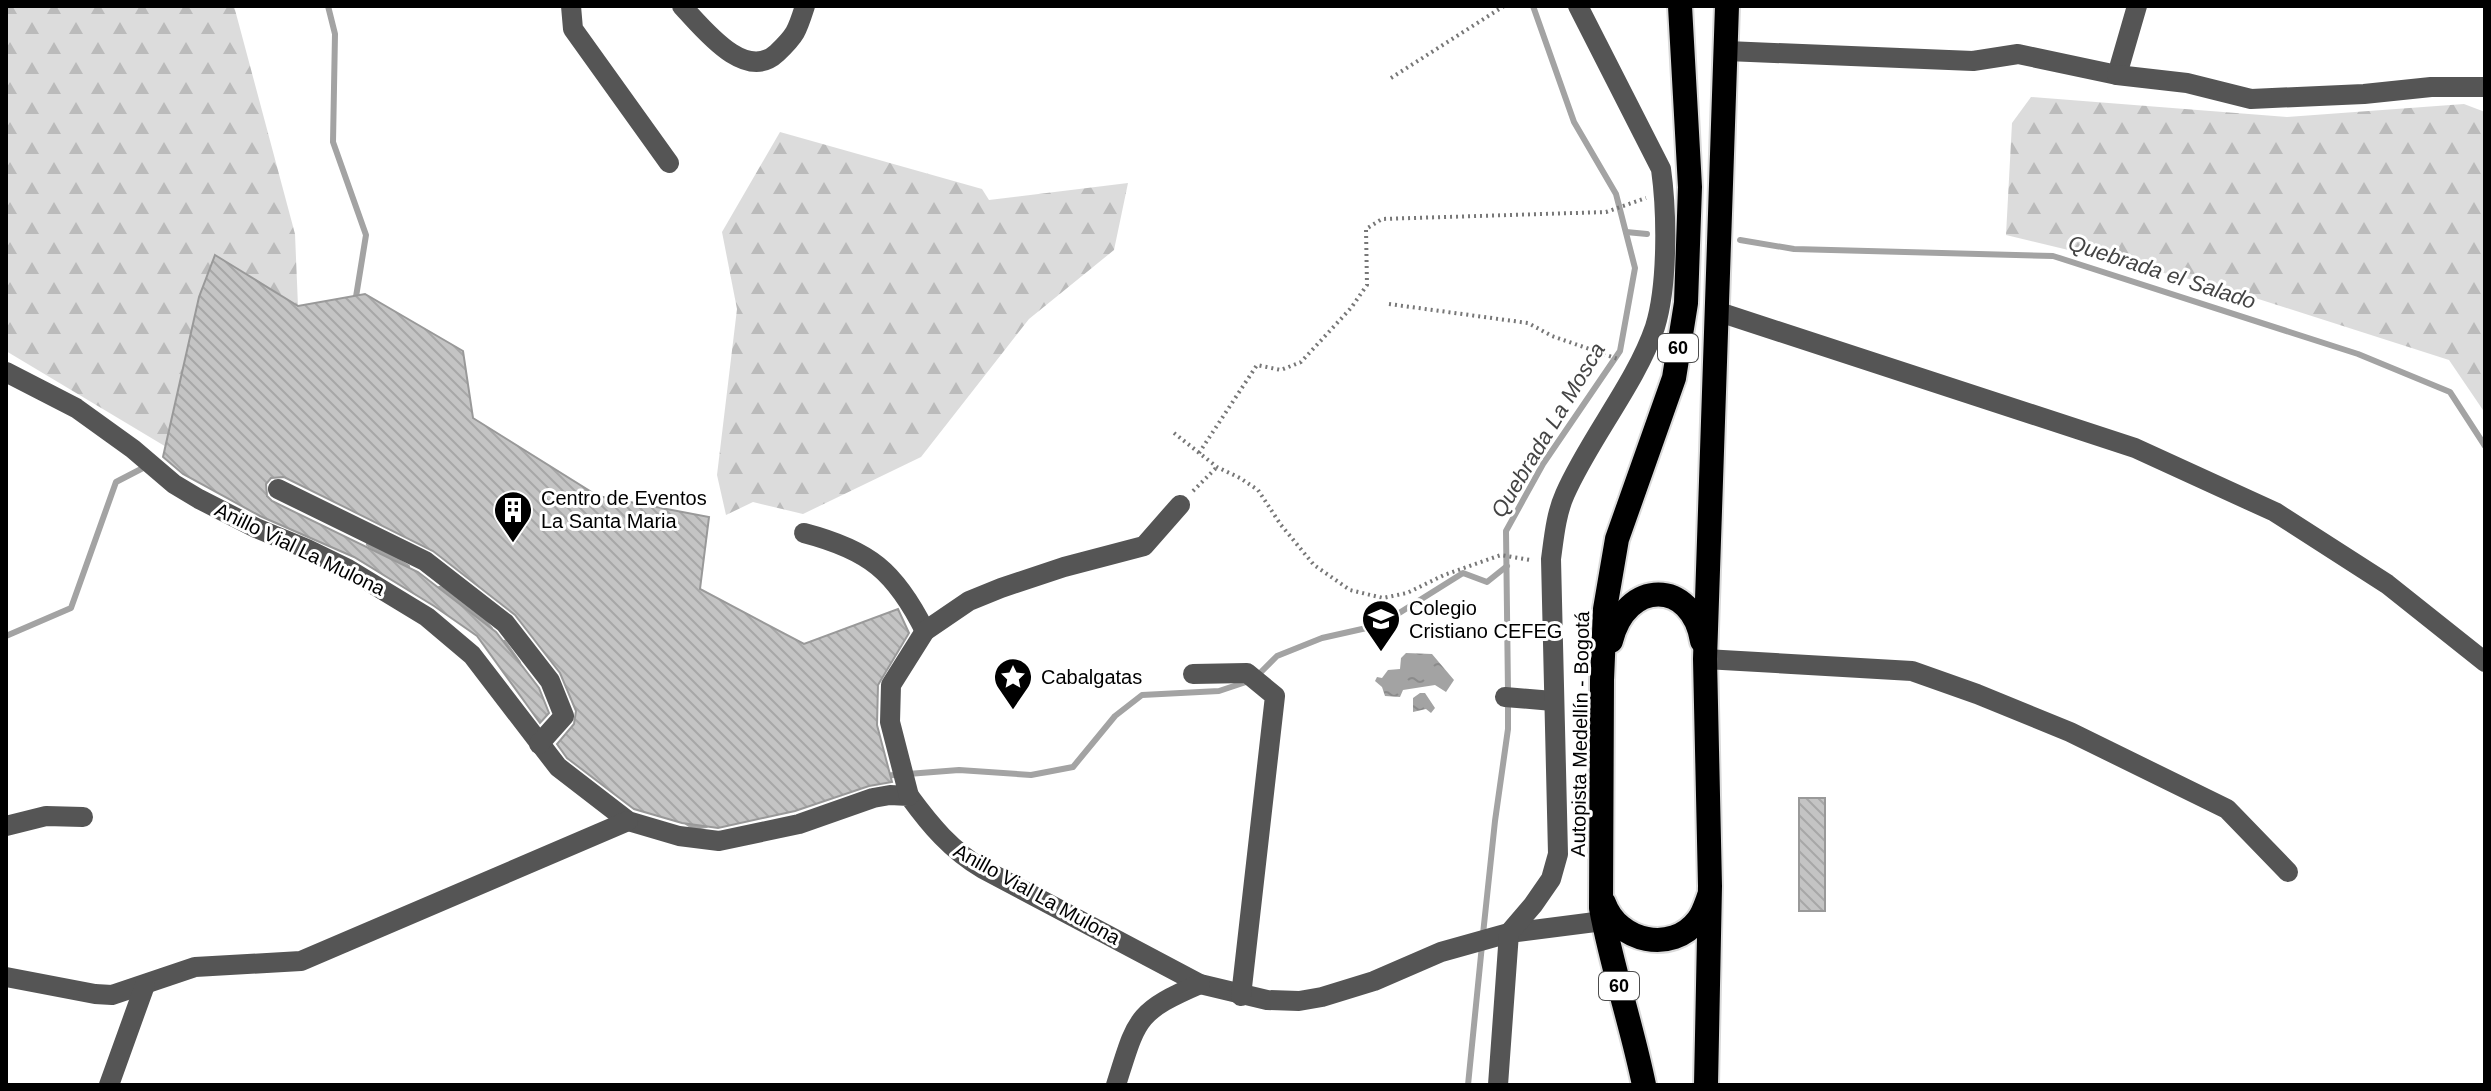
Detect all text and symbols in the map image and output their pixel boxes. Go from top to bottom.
water label: Quebrada el Salado [2065,230,2259,314]
road number: 60 [1658,334,1698,362]
water label: Quebrada La Mosca [1486,338,1610,522]
place label: Centro de Eventos La Santa Maria [541,487,707,532]
building icon: Centro de Eventos La Santa Maria [492,489,534,544]
street label: Anillo Vial La Mulona [211,498,389,600]
place label: Colegio Cristiano CEFEG [1409,597,1562,642]
school or university icon: Colegio Cristiano CEFEG [1360,598,1402,653]
street label: Autopista Medellín - Bogotá [1567,610,1593,857]
place icon: Cabalgatas [992,656,1034,711]
place label: Cabalgatas [1041,666,1142,688]
street label: Anillo Vial La Mulona [950,839,1125,949]
road number: 60 [1599,972,1639,1000]

